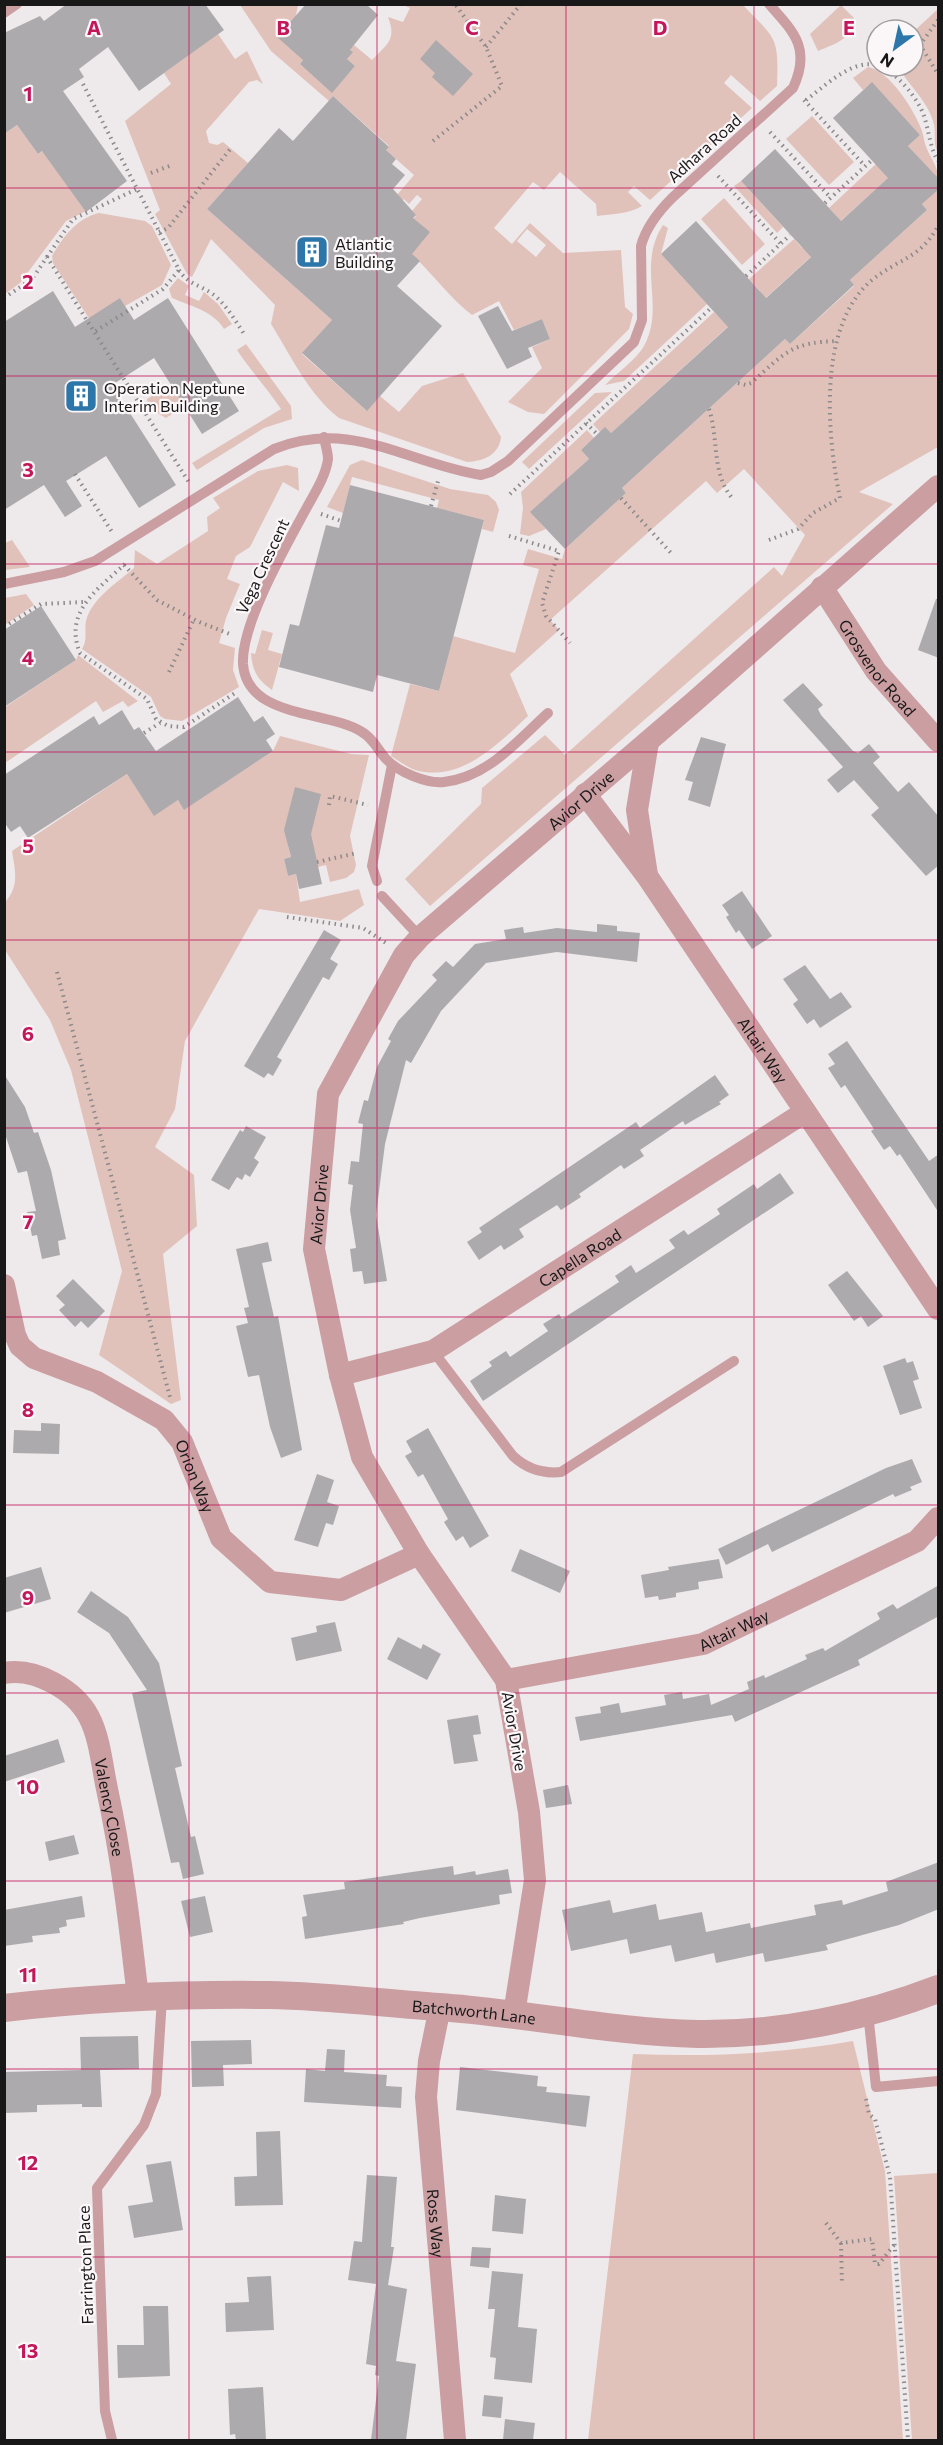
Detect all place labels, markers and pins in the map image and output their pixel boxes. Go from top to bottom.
building icon: Atlantic Building [294,234,330,270]
place label: Atlantic Building [335,234,394,271]
building icon: Operation Neptune Interim Building [63,378,99,414]
place label: Operation Neptune Interim Building [104,378,245,415]

